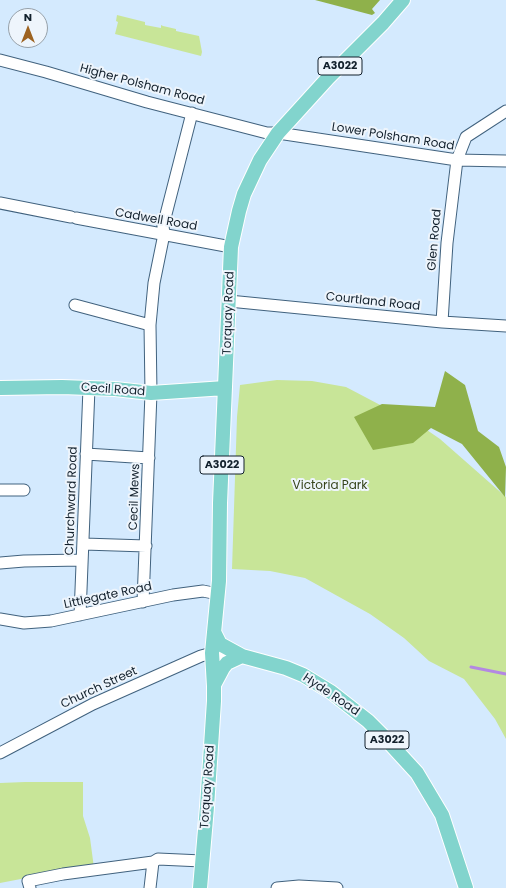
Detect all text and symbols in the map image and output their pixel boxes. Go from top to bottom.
north arrow [8,8,48,48]
text: N [24,9,32,25]
road number: A3022 [318,57,362,75]
street label: Higher Polsham Road [78,61,206,109]
street label: Lower Polsham Road [331,120,455,154]
street label: Cadwell Road [114,206,198,234]
street label: Glen Road [425,209,445,271]
street label: Torquay Road [220,271,238,355]
street label: Courtland Road [325,290,421,314]
street label: Cecil Road [80,381,146,399]
street label: Churchward Road [63,446,81,556]
road number: A3022 [200,456,244,474]
street label: Cecil Mews [127,463,143,531]
park label: Victoria Park [293,479,367,493]
street label: Littlegate Road [63,580,153,612]
street label: Church Street [59,664,139,712]
street label: Hyde Road [300,671,362,719]
road number: A3022 [365,731,409,749]
street label: Torquay Road [198,745,218,829]

